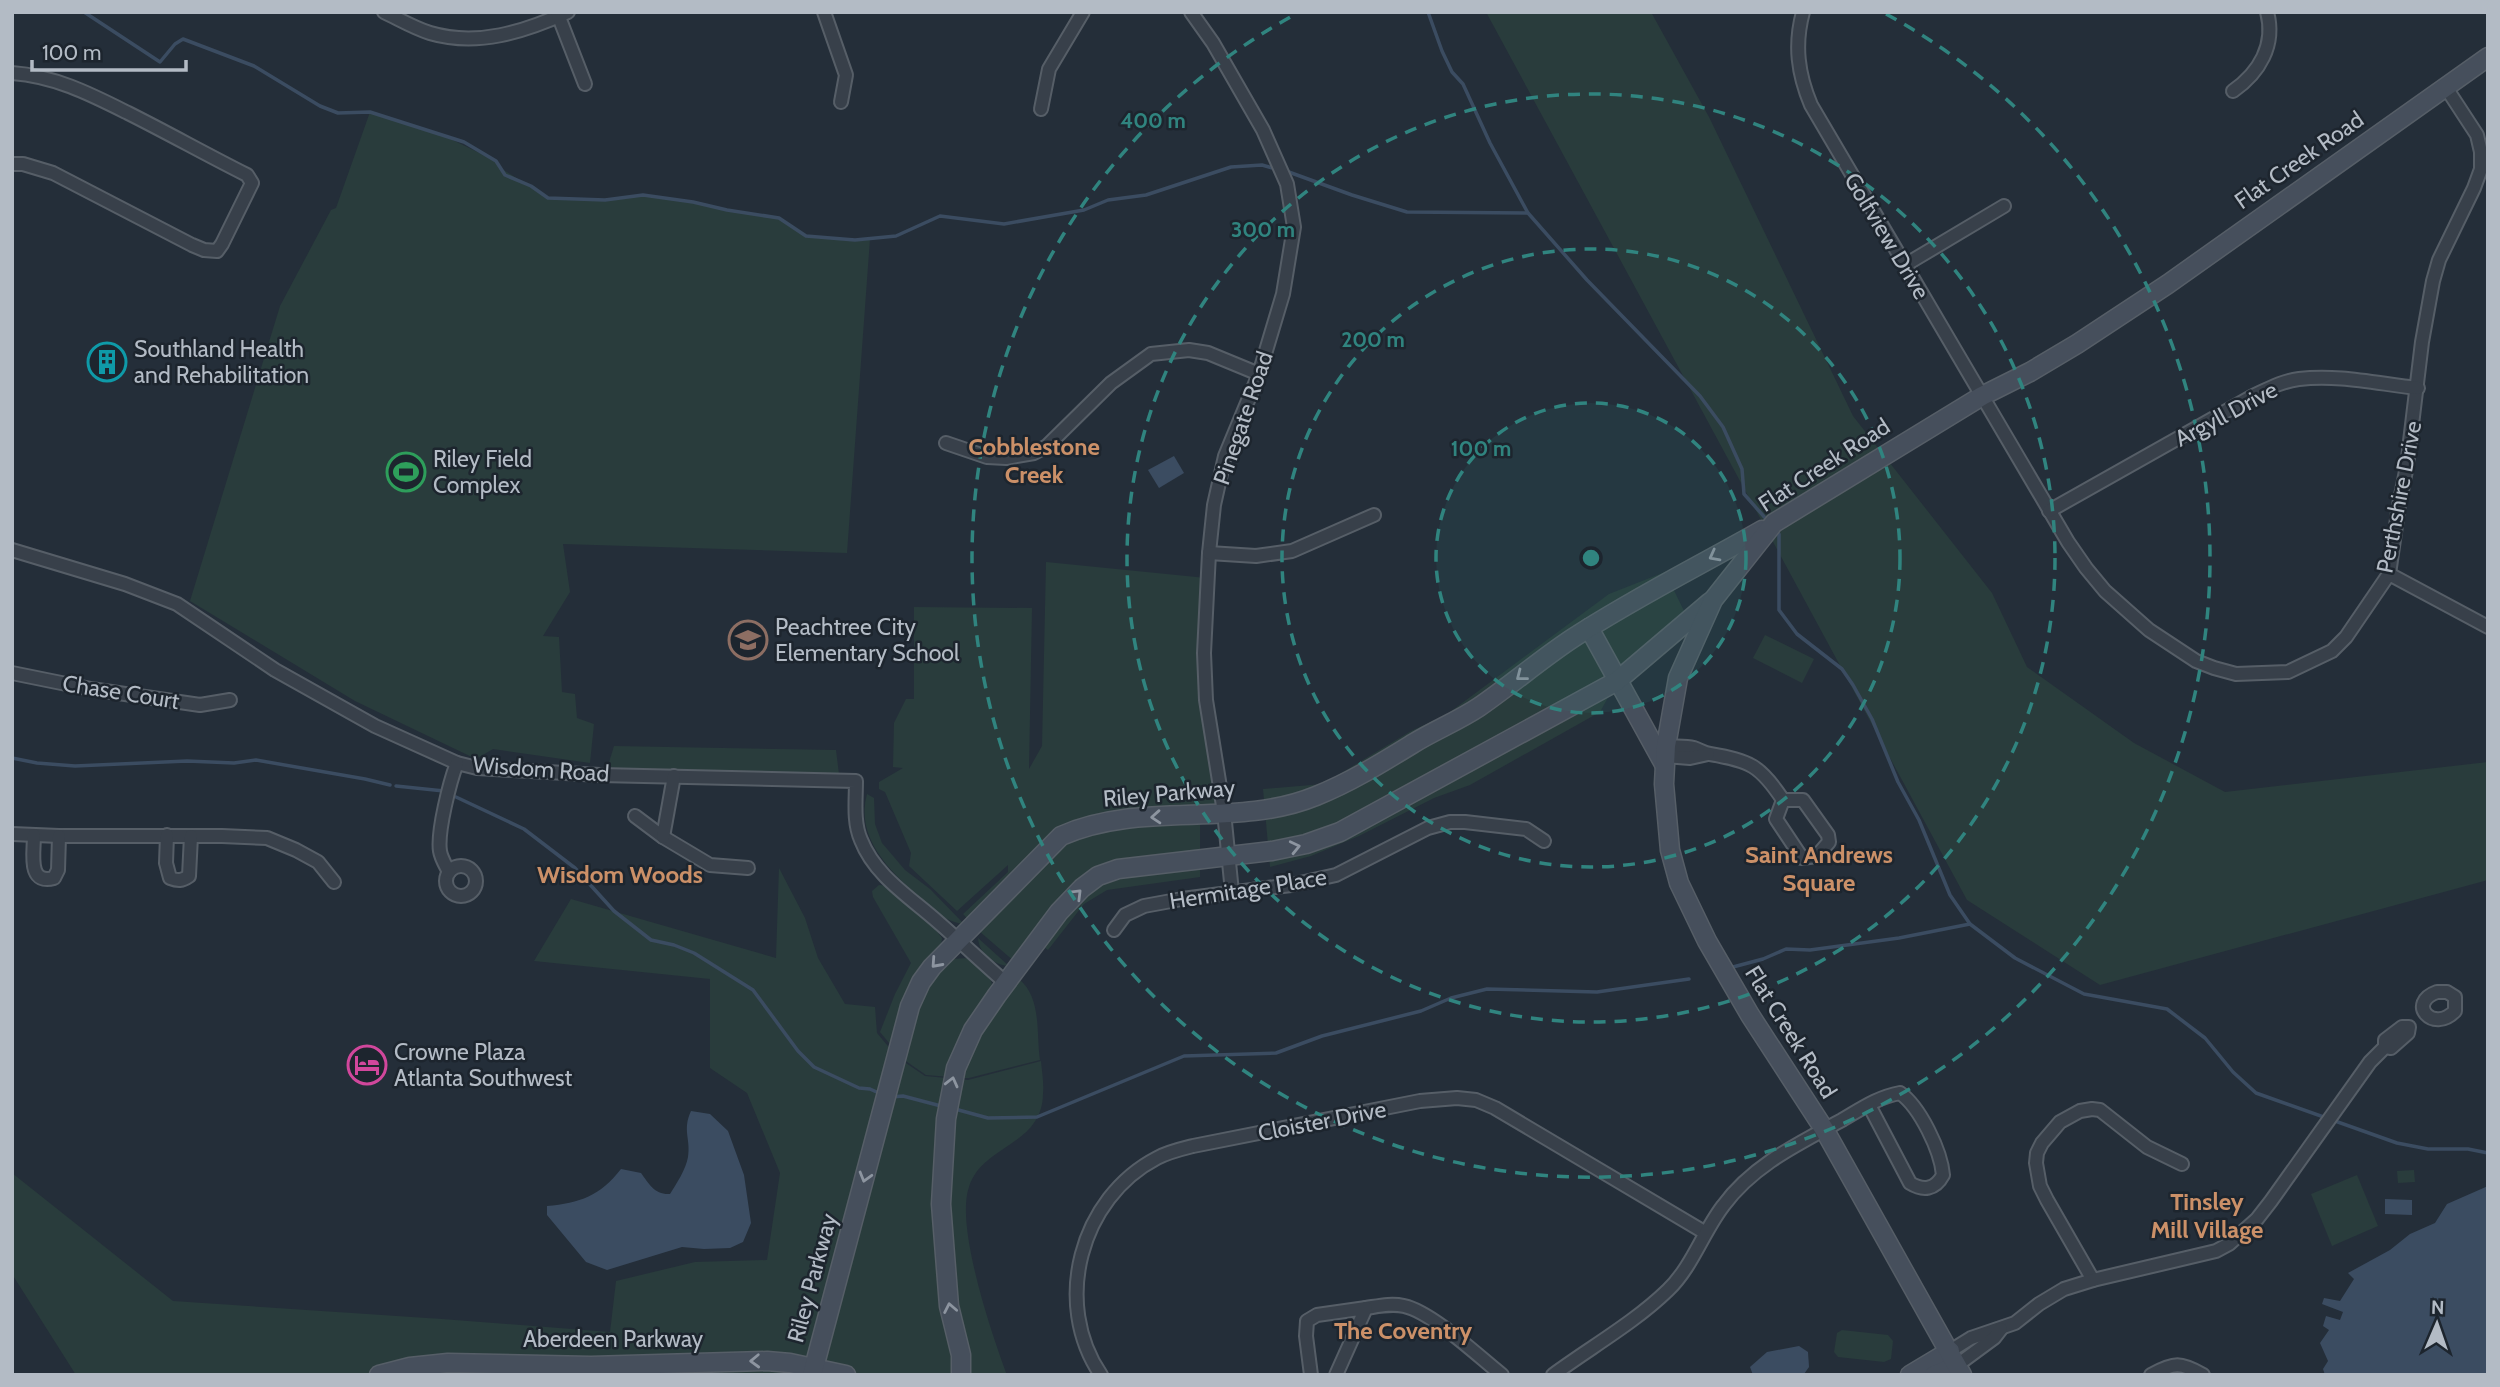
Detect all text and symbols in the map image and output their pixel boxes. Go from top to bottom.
scale bar [32,28,186,72]
text: 100 m [42,40,101,65]
street label: Flat Creek Road [2229,105,2369,215]
text: 400 m [1120,108,1186,133]
street label: Golfview Drive [1838,168,1936,304]
text: 300 m [1231,217,1295,242]
text: 200 m [1341,327,1405,352]
place label: Southland Health and Rehabilitation [134,335,309,389]
building icon: Southland Health and Rehabilitation [86,341,128,383]
street label: Pinegate Road [1207,348,1279,488]
street label: Argyll Drive [2170,375,2282,453]
street label: Flat Creek Road [1753,412,1895,518]
street label: Perthshire Drive [2371,418,2428,576]
district label: Cobblestone Creek [968,432,1100,489]
text: 100 m [1451,436,1511,461]
place label: Riley Field Complex [433,445,532,499]
sports icon: Riley Field Complex [385,451,427,493]
centre of rings [1579,546,1603,570]
one-way arrow [1709,548,1721,561]
place label: Peachtree City Elementary School [775,613,960,667]
school or university icon: Peachtree City Elementary School [727,619,769,661]
one-way arrow [1516,667,1529,680]
street label: Chase Court [61,669,182,715]
street label: Wisdom Road [472,750,610,788]
street label: Riley Parkway [1102,773,1237,813]
one-way arrow [1151,809,1162,824]
one-way arrow [1289,840,1301,855]
district label: Saint Andrews Square [1745,840,1893,897]
district label: Wisdom Woods [537,860,703,889]
street label: Hermitage Place [1167,863,1329,915]
one-way arrow [1069,890,1081,902]
one-way arrow [932,955,944,968]
street label: Flat Creek Road [1739,961,1843,1103]
place label: Crowne Plaza Atlanta Southwest [394,1038,572,1092]
hotel icon: Crowne Plaza Atlanta Southwest [346,1044,388,1086]
one-way arrow [944,1076,958,1088]
street label: Cloister Drive [1256,1095,1389,1147]
one-way arrow [859,1171,873,1183]
district label: Tinsley Mill Village [2151,1187,2263,1244]
street label: Riley Parkway [781,1210,843,1346]
north arrow [2402,1289,2472,1359]
text: N [2430,1296,2445,1319]
one-way arrow [944,1302,959,1314]
district label: The Coventry [1334,1316,1472,1345]
street label: Aberdeen Parkway [523,1325,704,1353]
one-way arrow [749,1354,760,1369]

